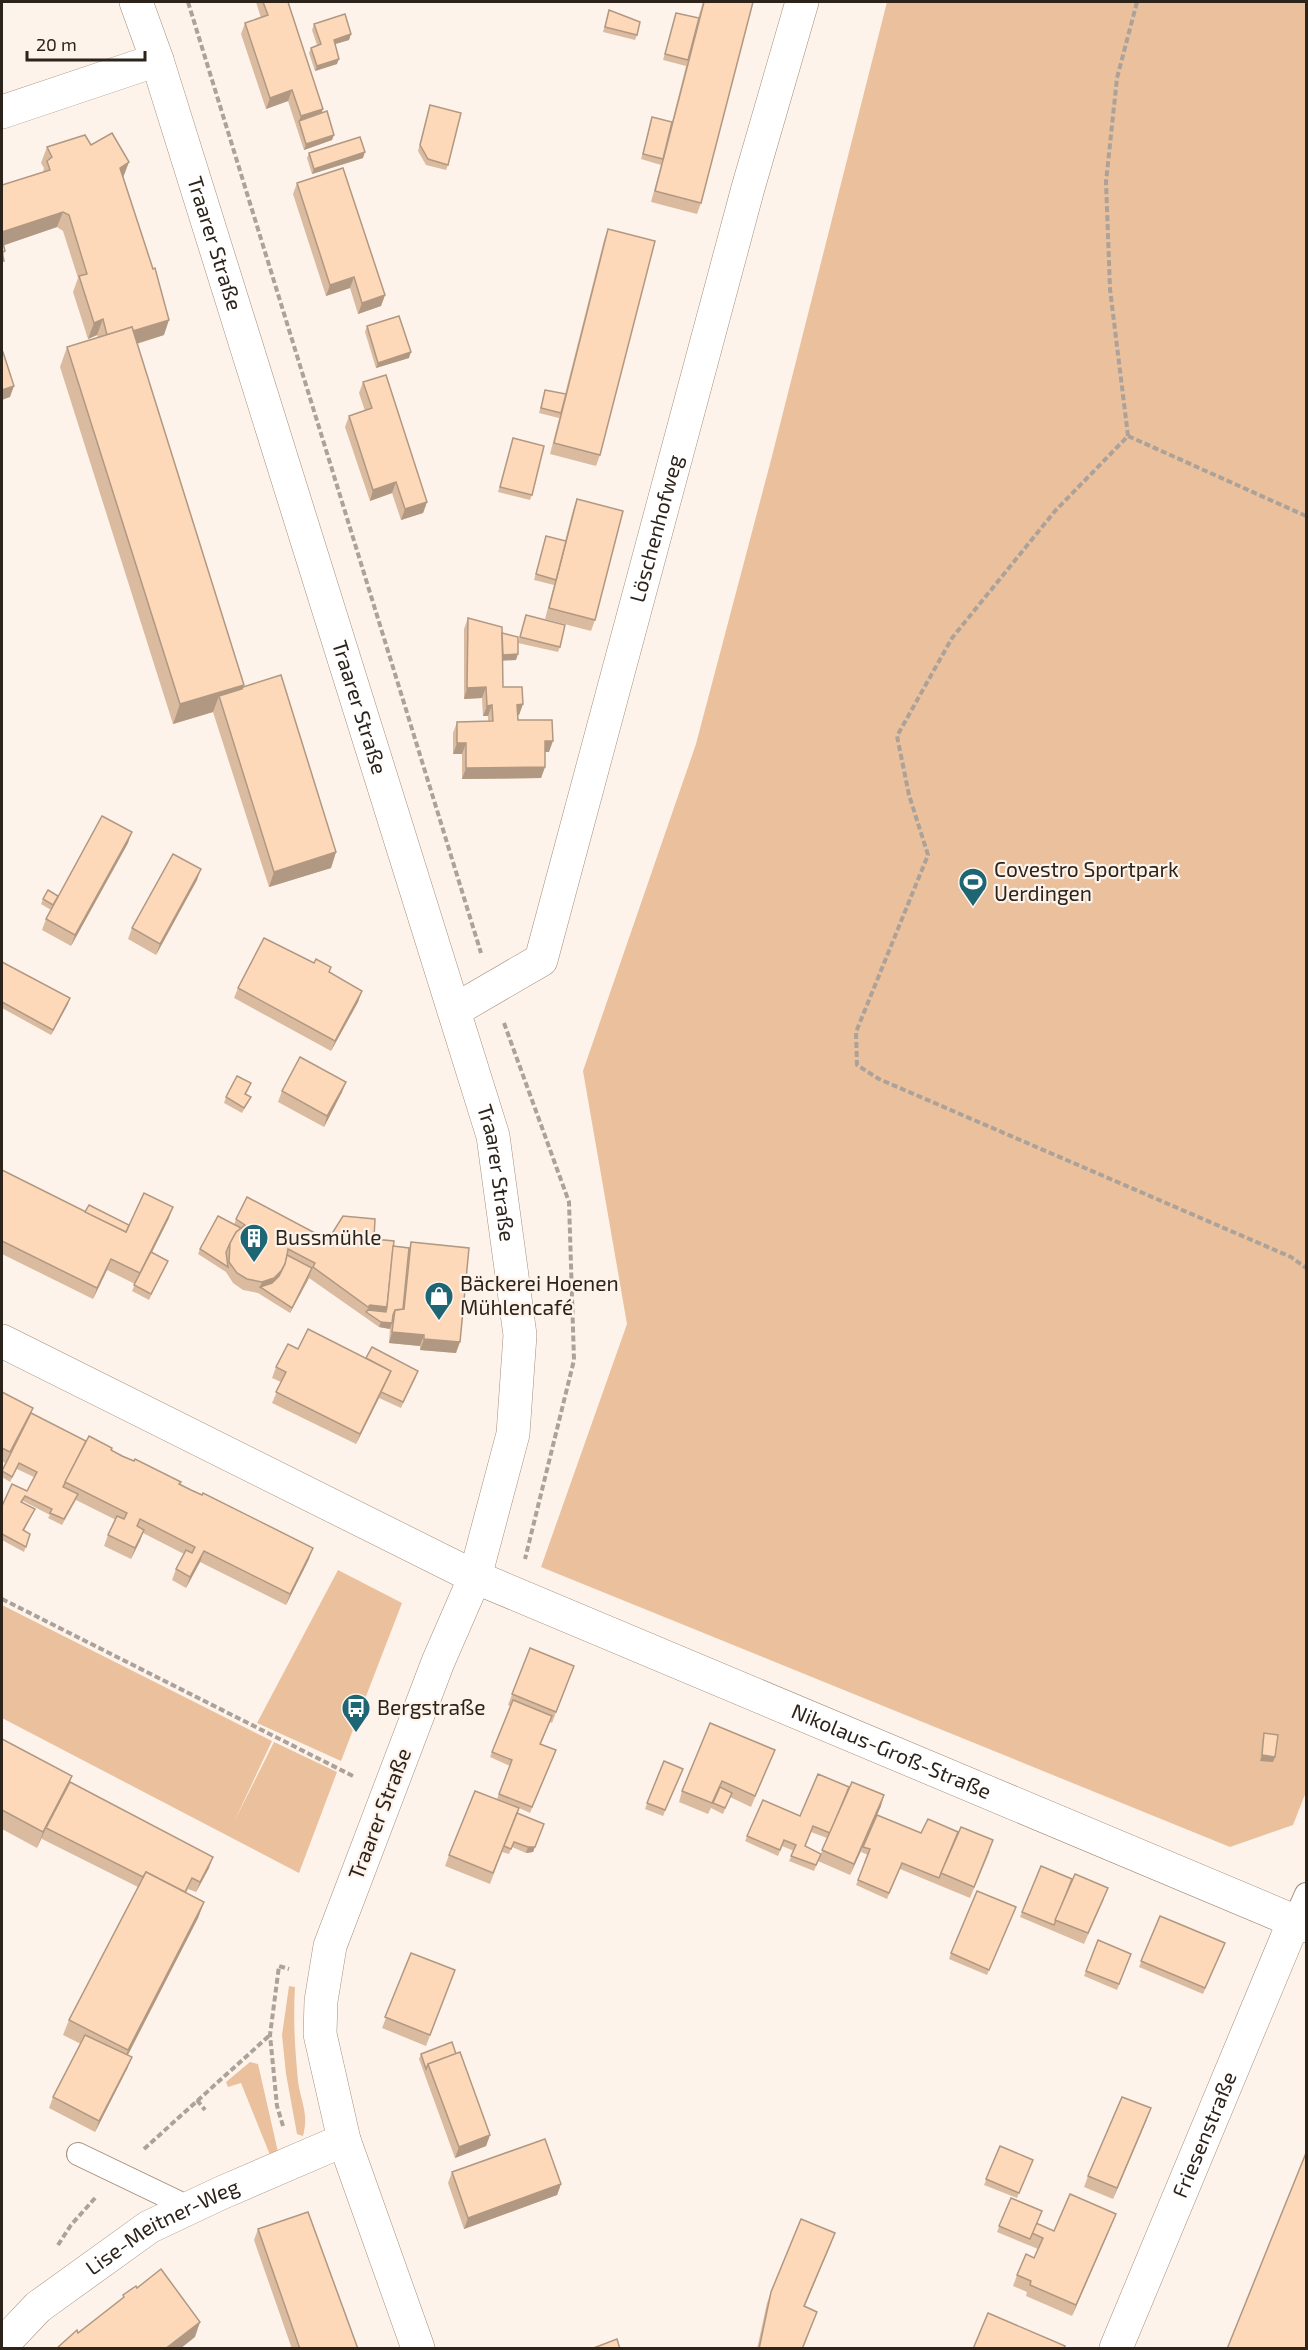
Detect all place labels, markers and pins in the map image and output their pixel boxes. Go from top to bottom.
place label: Covestro Sportpark Uerdingen [994,856,1179,905]
sports icon: Covestro Sportpark Uerdingen [957,866,989,908]
building icon: Bussmühle [238,1222,270,1264]
place label: Bussmühle [275,1224,381,1249]
place label: Bäckerei Hoenen Mühlencafé [460,1270,619,1319]
shop icon: Bäckerei Hoenen Mühlencafé [423,1280,455,1322]
bus stop icon: Bergstraße [340,1692,372,1734]
place label: Bergstraße [377,1694,485,1719]

